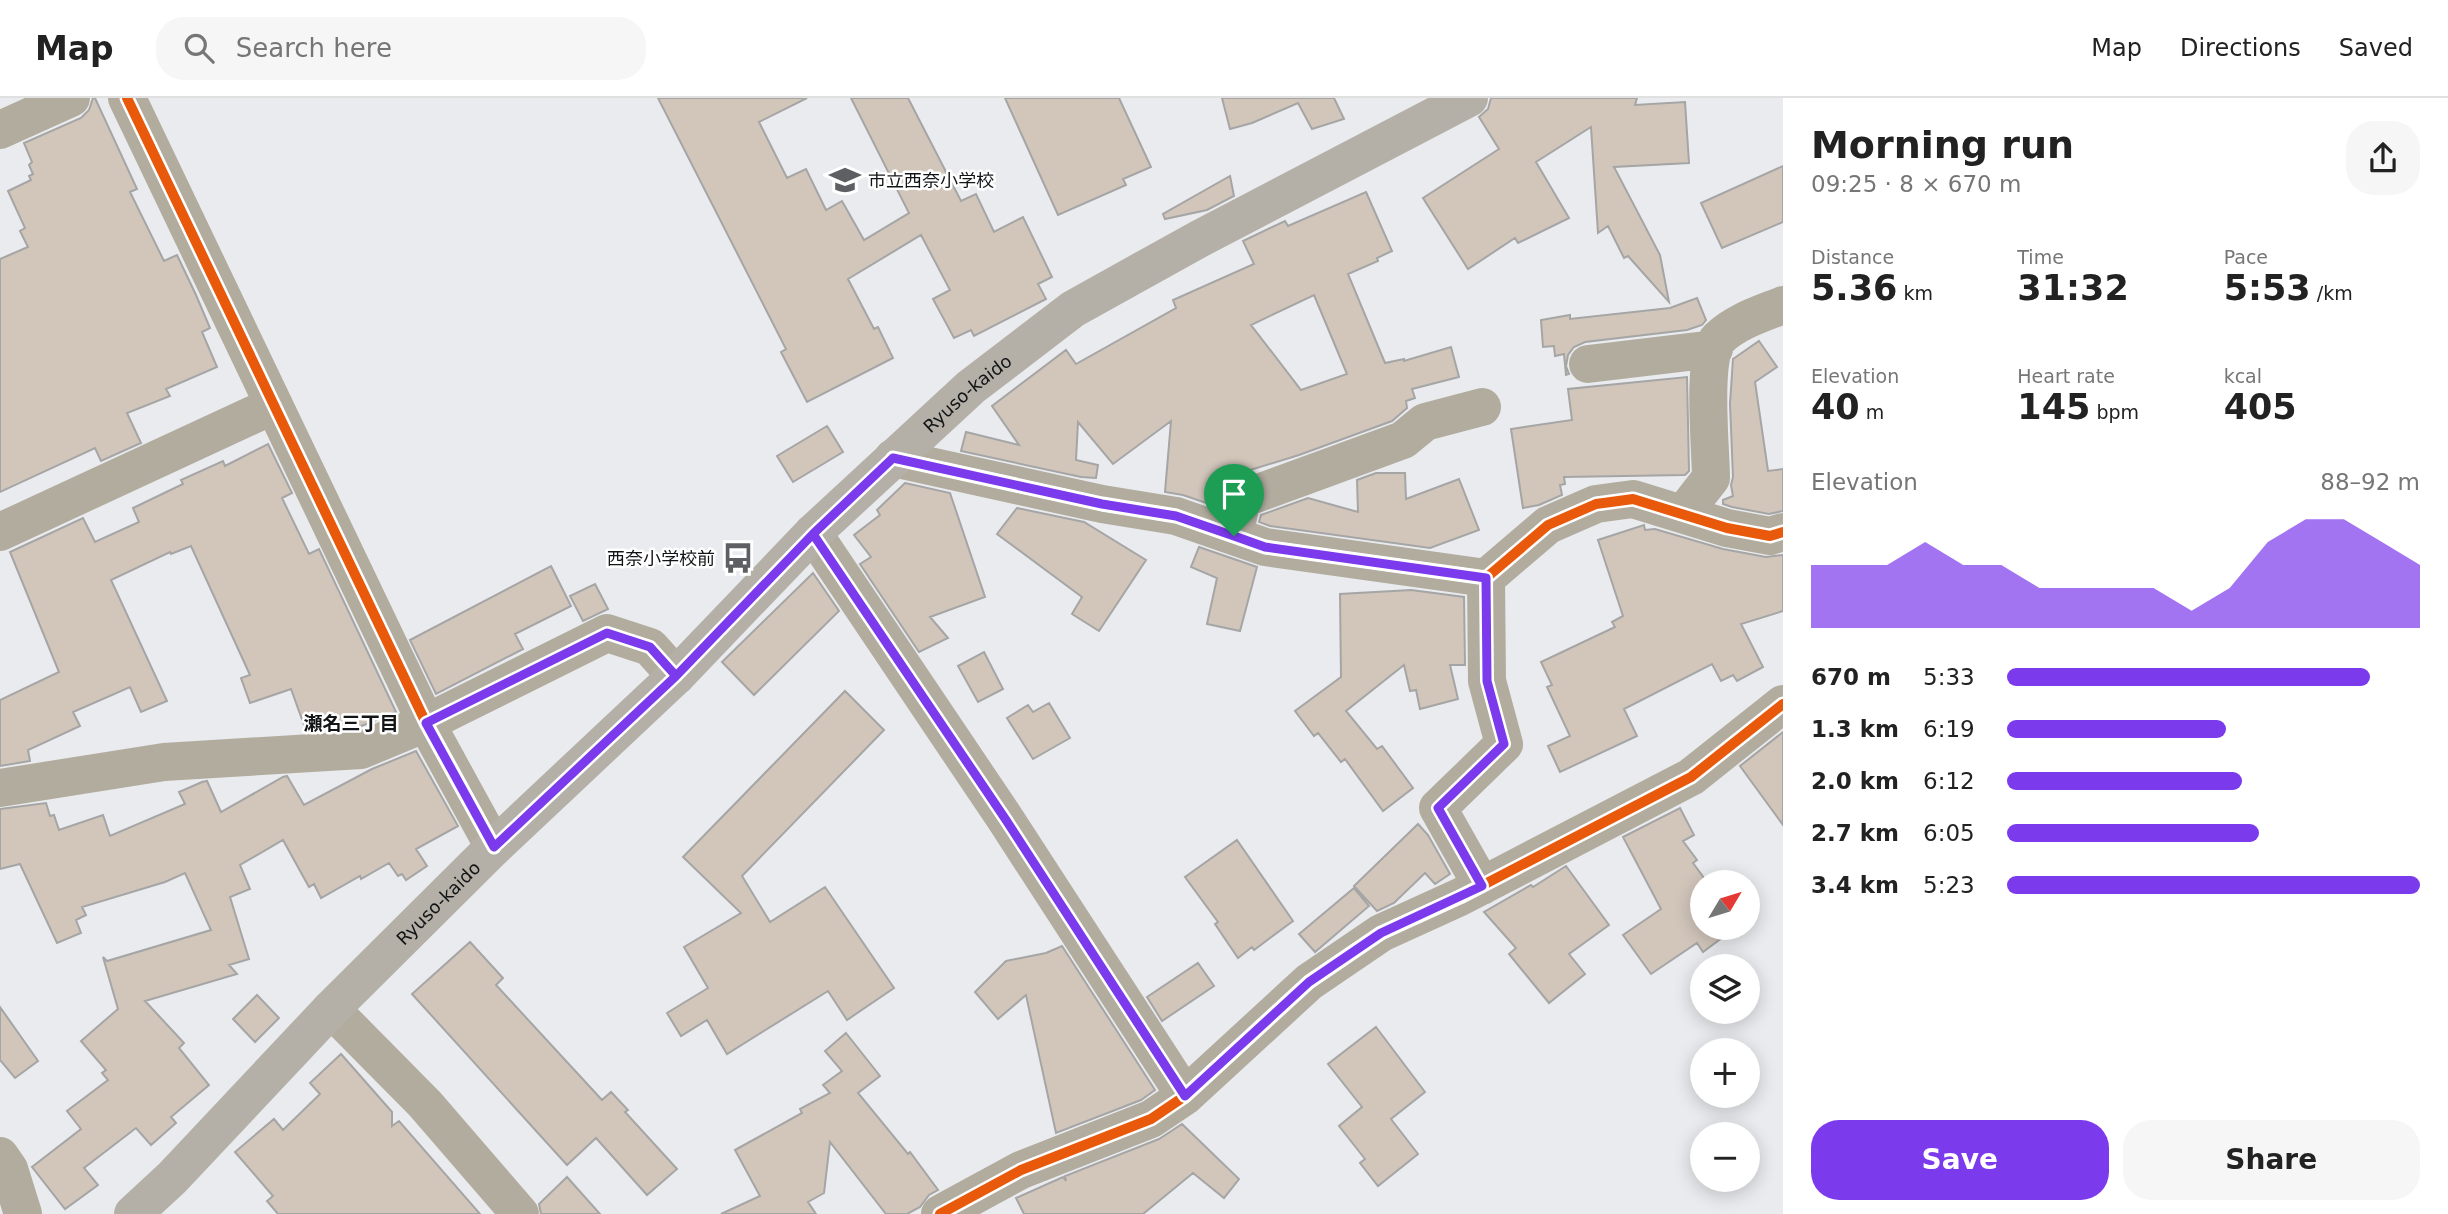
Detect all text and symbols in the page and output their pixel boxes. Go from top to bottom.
search box [156,17,646,80]
text: Map [35,29,114,68]
icon: search [180,29,218,67]
text: Search here [236,33,392,63]
text: Map [2091,34,2142,62]
text: Directions [2180,34,2301,62]
text: Saved [2339,34,2413,62]
button: share [2346,121,2420,195]
text: Morning run [1811,123,2074,167]
school or university icon: 市立西奈小学校 [828,163,862,197]
place label: 市立西奈小学校 [868,170,994,191]
text: 09:25 · 8 × 670 m [1811,171,2021,197]
text: Distance [1811,246,1894,268]
text: Time [2017,246,2064,268]
text: Pace [2224,246,2268,268]
text: 5.36 [1811,268,1897,308]
text: 31:32 [2017,268,2129,308]
text: 5:53 [2224,268,2311,308]
text: km [1897,282,1933,304]
text: /km [2311,282,2353,304]
street label: Ryuso-kaido [919,350,1015,436]
text: Elevation [1811,365,1899,387]
text: Heart rate [2017,365,2115,387]
text: kcal [2224,365,2262,387]
text: 40 [1811,387,1860,427]
text: 145 [2017,387,2090,427]
text: 405 [2224,387,2297,427]
text: m [1860,401,1884,423]
text: bpm [2090,401,2139,423]
pin [1204,464,1264,536]
text: Elevation [1811,469,1918,495]
text: 88–92 m [2320,469,2420,495]
icon: arrive [1215,475,1253,513]
bus stop icon: 西奈小学校前 [721,541,755,575]
place label: 西奈小学校前 [607,548,715,569]
text: 670 m [1811,664,1891,690]
text: 5:33 [1923,664,1975,690]
district label: 瀬名三丁目 [303,712,399,734]
text: 1.3 km [1811,716,1899,742]
text: 6:19 [1923,716,1975,742]
text: 2.0 km [1811,768,1899,794]
text: 6:12 [1923,768,1975,794]
text: 2.7 km [1811,820,1899,846]
text: 6:05 [1923,820,1975,846]
street label: Ryuso-kaido [392,857,484,949]
north arrow [1690,870,1760,940]
map controls [1690,870,1760,1192]
text: 3.4 km [1811,872,1899,898]
text: 5:23 [1923,872,1975,898]
button: layers [1690,954,1760,1024]
button: + [1690,1038,1760,1108]
button: Save [1811,1120,2109,1200]
button: Share [2123,1120,2420,1200]
button: − [1690,1122,1760,1192]

